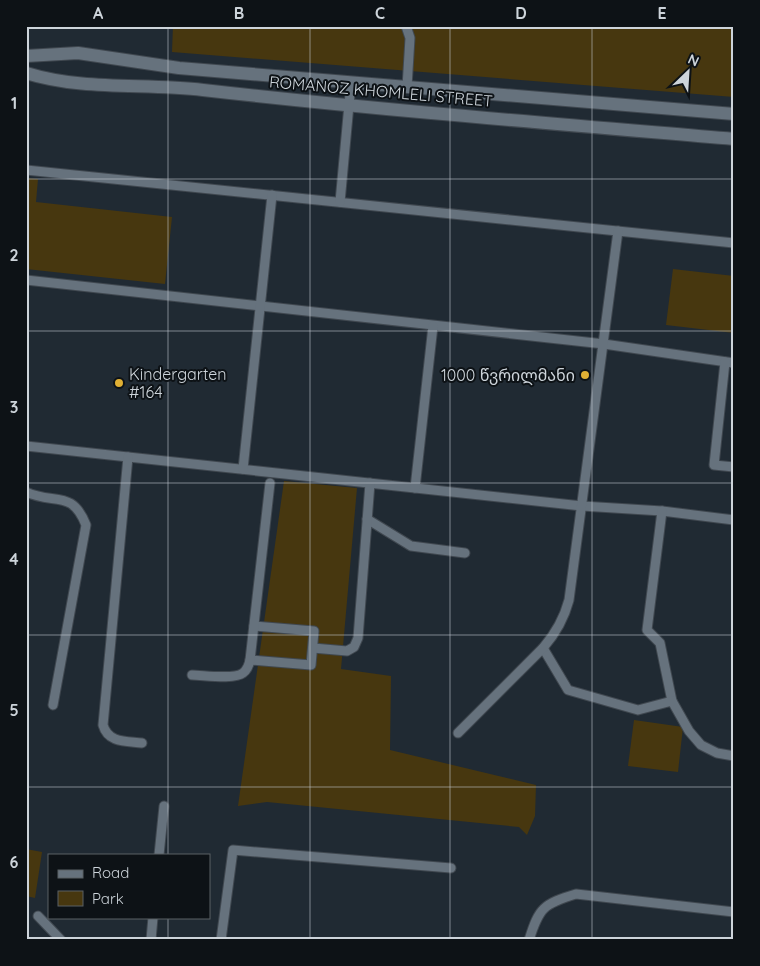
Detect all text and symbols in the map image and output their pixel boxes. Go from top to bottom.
text: A [93,3,104,23]
text: B [234,3,244,23]
text: C [375,3,385,23]
text: D [515,3,527,23]
text: E [657,3,667,23]
north arrow [662,48,712,98]
text: N [685,50,702,71]
street label: ROMANOZ KHOMLELI STREET [268,71,494,111]
text: 1 [11,93,17,113]
text: 2 [9,245,19,265]
place label: Kindergarten #164 [129,364,227,402]
place label: 1000 წვრილმანი [441,365,575,386]
marker: 1000 წვრილმანი [579,369,591,381]
marker: Kindergarten #164 [113,377,125,389]
text: 3 [10,397,18,417]
text: 4 [9,549,19,569]
text: 5 [9,700,19,720]
text: 6 [10,852,19,872]
legend [48,854,210,918]
text: Road [92,863,129,882]
text: Park [92,889,124,908]

